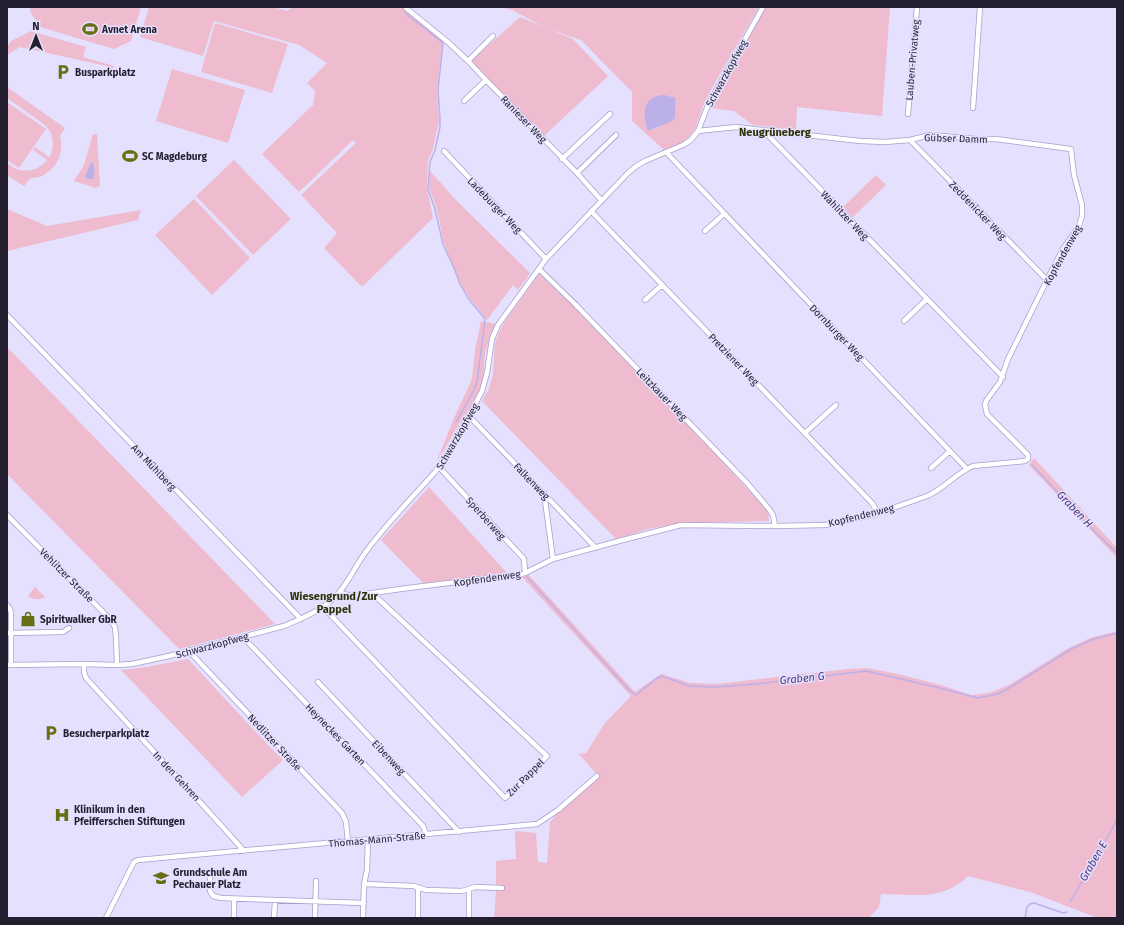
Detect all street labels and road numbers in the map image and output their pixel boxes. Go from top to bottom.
street label: Lauben-Privatweg [903,18,923,101]
street label: Schwarzkopfweg [704,37,751,109]
street label: Ranieser Weg [498,94,549,146]
street label: Gübser Damm [924,132,988,146]
street label: Ladeburger Weg [465,175,525,237]
street label: Zeddenicker Weg [946,179,1009,243]
street label: Wahlitzer Weg [818,189,871,243]
street label: Kopfendenweg [1041,222,1085,288]
street label: Dornburger Weg [807,302,867,364]
street label: Pretziener Weg [706,331,762,389]
street label: Leitzkauer Weg [633,366,690,424]
street label: Schwarzkopfweg [434,400,482,472]
street label: Am Mühlberg [128,442,179,494]
street label: Falkenweg [511,461,552,503]
street label: Sperberweg [463,495,508,543]
street label: Kopfendenweg [827,502,896,530]
street label: Vehlitzer Straße [37,546,96,605]
street label: Kopfendenweg [453,568,522,590]
street label: Schwarzkopfweg [175,630,251,661]
street label: Heyneckes Garten [303,701,368,768]
street label: Nedlitzer Straße [245,712,304,774]
street label: Eibenweg [369,738,408,778]
street label: In den Gehren [150,749,202,804]
street label: Zur Pappel [504,756,547,799]
street label: Thomas-Mann-Straße [328,830,426,850]

